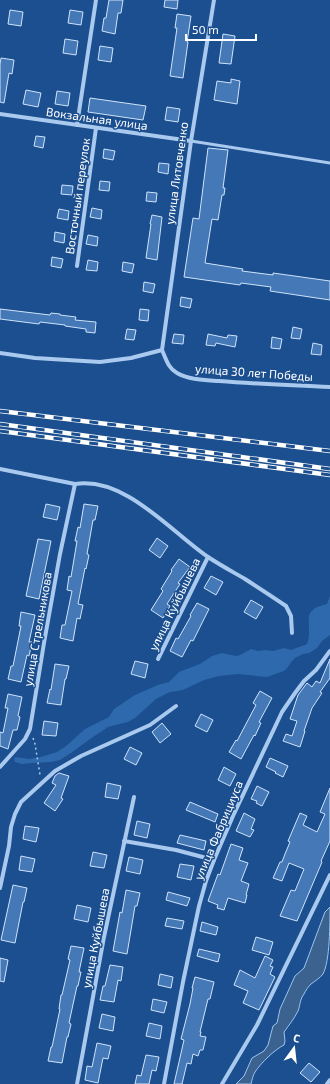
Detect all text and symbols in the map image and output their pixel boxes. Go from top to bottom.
scale bar [186,16,256,42]
text: 50 m [192,22,219,36]
street label: Вокзальная улица [45,104,149,133]
street label: улица Литовченко [162,121,191,225]
street label: Восточный переулок [62,136,93,255]
street label: улица 30 лет Победы [194,361,313,384]
street label: улица Куйбышева [145,555,203,653]
street label: улица Стрельникова [20,571,55,687]
street label: улица Фабрициуса [191,778,246,882]
street label: улица Куйбышева [78,887,113,989]
north arrow [274,1028,314,1068]
text: С [292,1031,302,1045]

